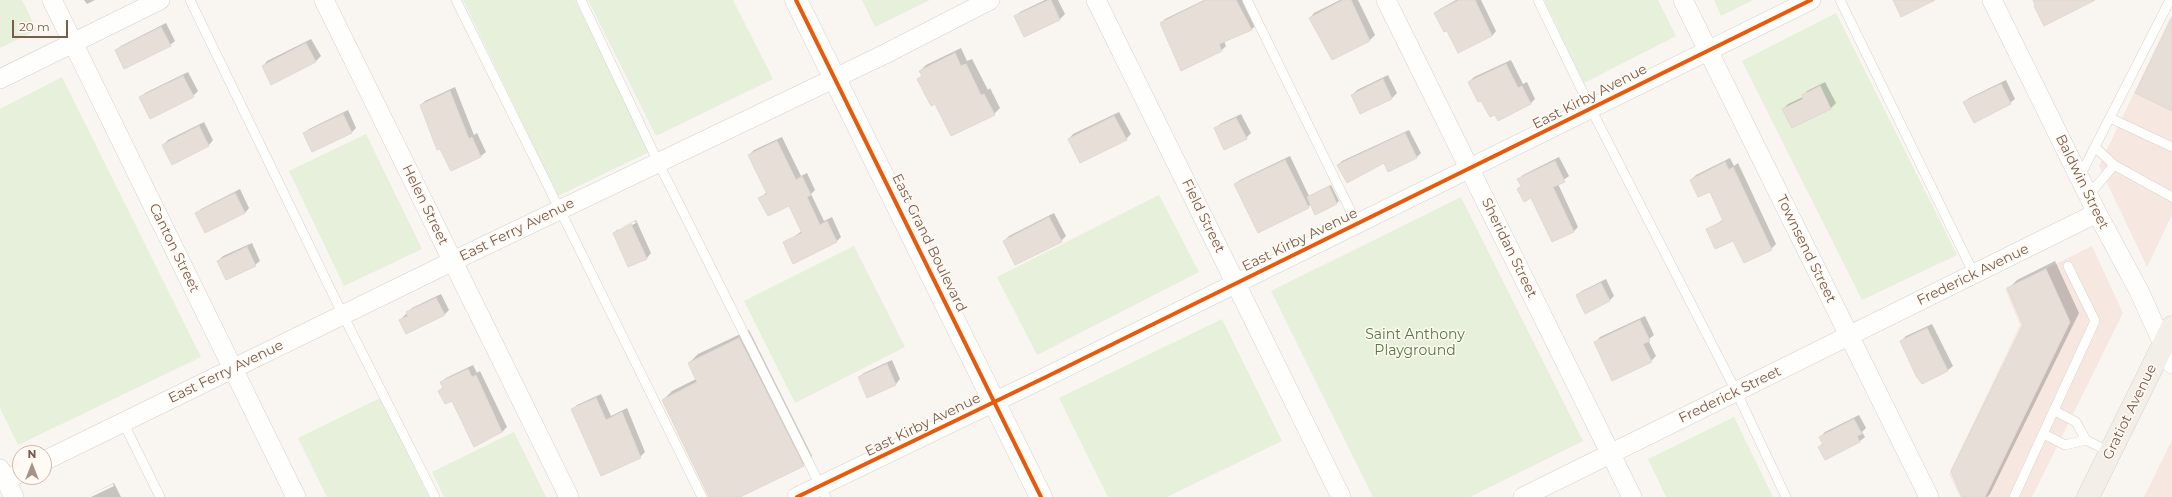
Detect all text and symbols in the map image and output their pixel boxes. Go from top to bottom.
scale bar [14,12,70,38]
text: 20 m [19,19,50,34]
street label: East Kirby Avenue [1530,61,1650,133]
street label: Baldwin Street [2052,132,2112,232]
street label: Helen Street [398,162,452,248]
street label: East Grand Boulevard [888,171,970,315]
street label: Field Street [1178,176,1228,256]
street label: Townsend Street [1773,192,1839,306]
street label: East Ferry Avenue [457,195,577,265]
street label: Sheridan Street [1478,195,1540,301]
street label: Canton Street [145,201,203,295]
street label: East Kirby Avenue [1240,205,1360,275]
street label: Frederick Avenue [1914,241,2032,309]
park label: Saint Anthony Playground [1365,327,1465,360]
street label: East Ferry Avenue [166,337,286,407]
street label: Gratiot Avenue [2100,361,2160,463]
street label: Frederick Street [1676,363,1784,427]
street label: East Kirby Avenue [863,390,983,460]
north arrow [12,445,52,485]
text: N [28,447,36,461]

